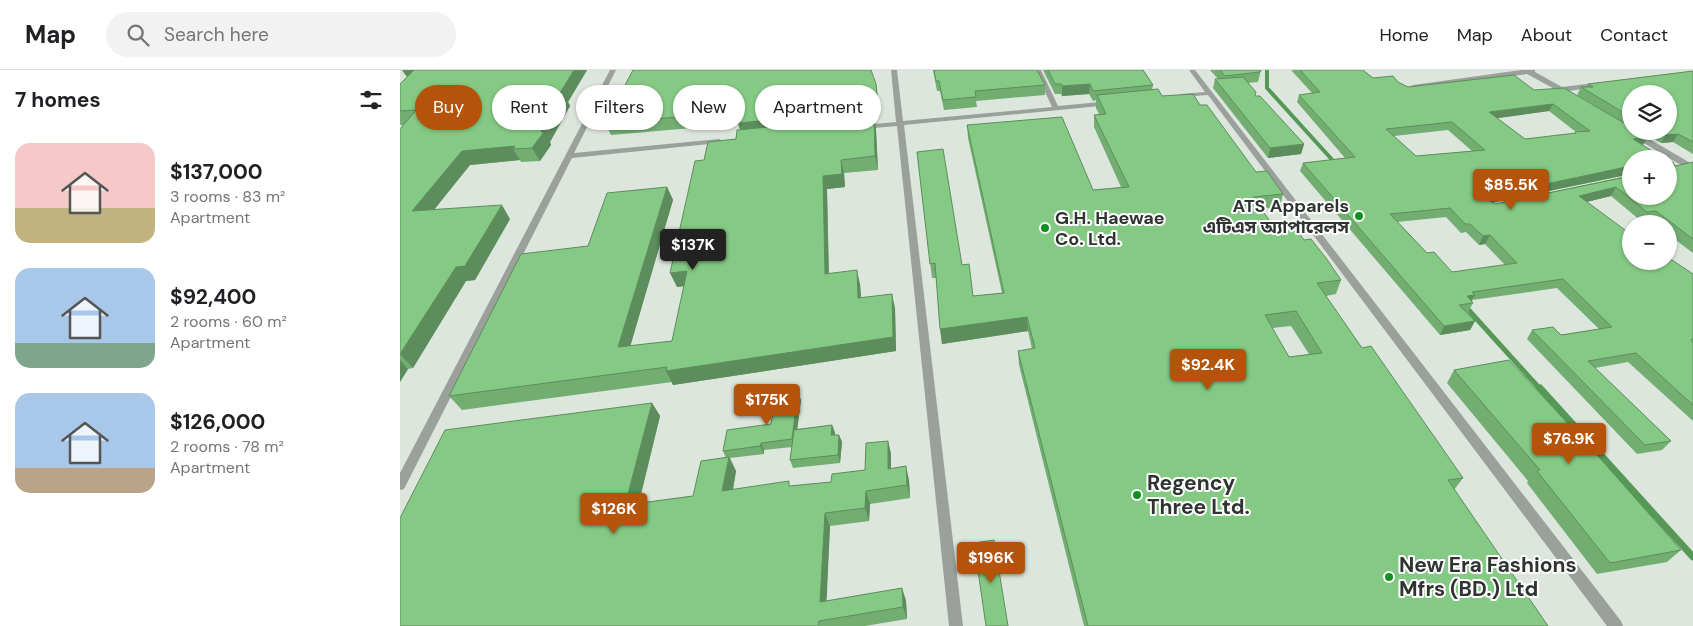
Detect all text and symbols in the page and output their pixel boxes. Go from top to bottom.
search box [106,12,456,57]
text: Map [25,19,76,50]
icon: search [124,21,152,49]
text: Search here [164,22,269,47]
text: Home [1379,23,1429,47]
text: Map [1457,23,1493,47]
text: About [1521,23,1572,47]
text: Contact [1600,23,1668,47]
chip: Buy [415,85,482,130]
chip: Rent [492,85,566,130]
chip: Filters [576,85,663,130]
chip: New [673,85,745,130]
chip: Apartment [755,85,881,130]
map controls [1622,85,1677,270]
button: layers [1622,85,1677,140]
text: 7 homes [15,86,101,114]
icon: filters [357,86,385,114]
button: + [1622,150,1677,205]
text: $137,000 [170,158,263,186]
icon: home [55,163,115,223]
pin: $85.5K [1470,168,1552,211]
text: $85.5K [1484,174,1538,195]
text: 3 rooms · 83 m² [170,186,285,207]
place label: ATS Apparels এটিএস অ্যাপারেলস [1203,194,1349,239]
place label: G.H. Haewae Co. Ltd. [1055,206,1165,251]
text: Apartment [170,207,250,228]
marker: ATS Apparels এটিএস অ্যাপারেলস [1353,210,1365,222]
button: − [1622,215,1677,270]
marker: G.H. Haewae Co. Ltd. [1039,222,1051,234]
pin: $137K [658,228,728,271]
text: $137K [671,234,715,255]
text: $92,400 [170,283,256,311]
icon: home [55,288,115,348]
text: 2 rooms · 60 m² [170,311,287,332]
text: Apartment [170,332,250,353]
pin: $92.4K [1167,348,1249,391]
text: $92.4K [1181,354,1235,375]
pin: $175K [732,384,802,426]
text: $175K [745,389,789,410]
text: $126,000 [170,408,265,436]
icon: home [55,413,115,473]
pin: $76.9K [1528,422,1610,465]
text: $76.9K [1543,428,1595,449]
text: 2 rooms · 78 m² [170,436,284,457]
text: Apartment [170,457,250,478]
place label: Regency Three Ltd. [1147,469,1250,521]
marker: Regency Three Ltd. [1131,489,1143,501]
pin: $126K [579,492,649,535]
text: $126K [591,498,637,519]
pin: $196K [956,542,1026,584]
text: $196K [968,547,1014,568]
place label: New Era Fashions Mfrs (BD.) Ltd [1399,551,1577,603]
marker: New Era Fashions Mfrs (BD.) Ltd [1383,571,1395,583]

